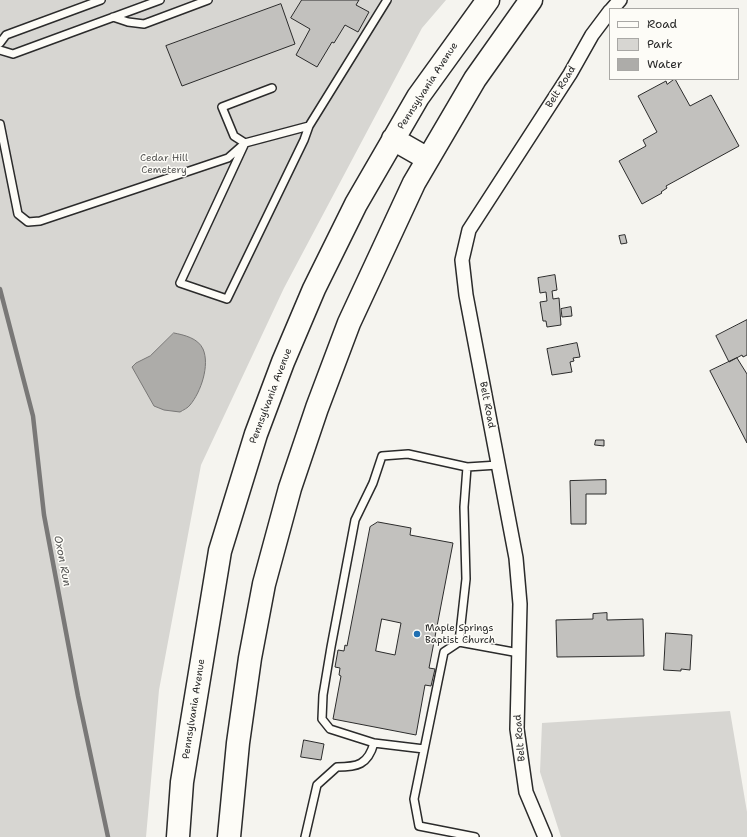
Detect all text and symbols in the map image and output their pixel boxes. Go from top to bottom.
legend [609,8,739,80]
text: Road [647,16,677,32]
text: Park [647,36,673,52]
street label: Pennsylvania Avenue [395,40,461,132]
text: Water [647,56,682,72]
street label: Belt Road [543,64,579,110]
park label: Cedar Hill Cemetery [140,152,188,176]
street label: Pennsylvania Avenue [247,347,295,445]
street label: Belt Road [477,381,497,429]
water label: Oxon Run [51,534,73,588]
place label: Maple Springs Baptist Church [425,622,495,646]
marker: Maple Springs Baptist Church [412,629,422,639]
street label: Pennsylvania Avenue [180,658,208,760]
street label: Belt Road [512,714,528,762]

